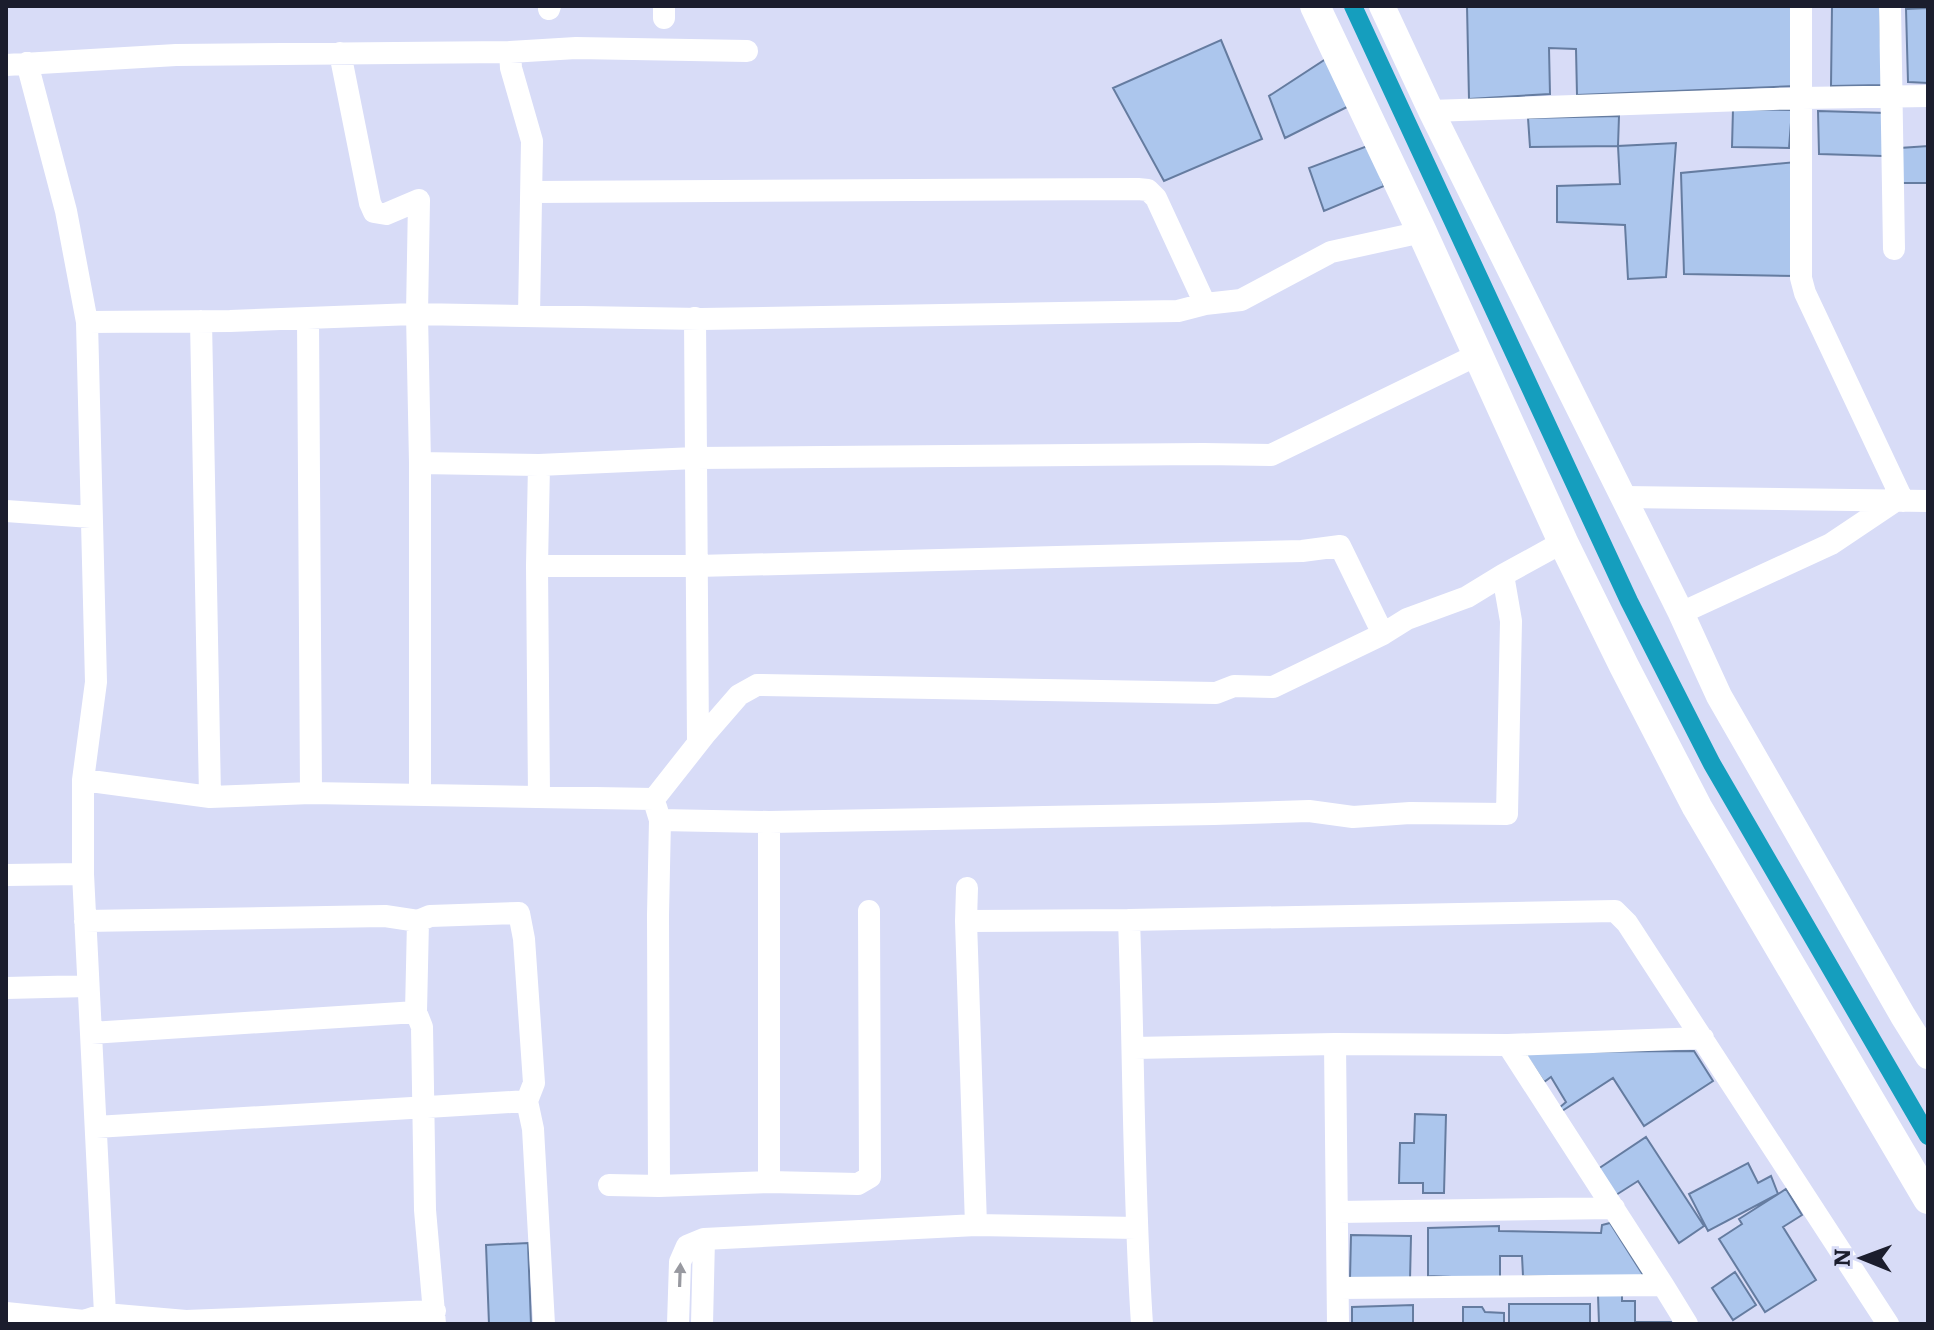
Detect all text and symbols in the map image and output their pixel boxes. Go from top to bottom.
north arrow [1822,1218,1902,1298]
text: N [1824,1248,1857,1267]
one-way arrow [673,1262,686,1287]

